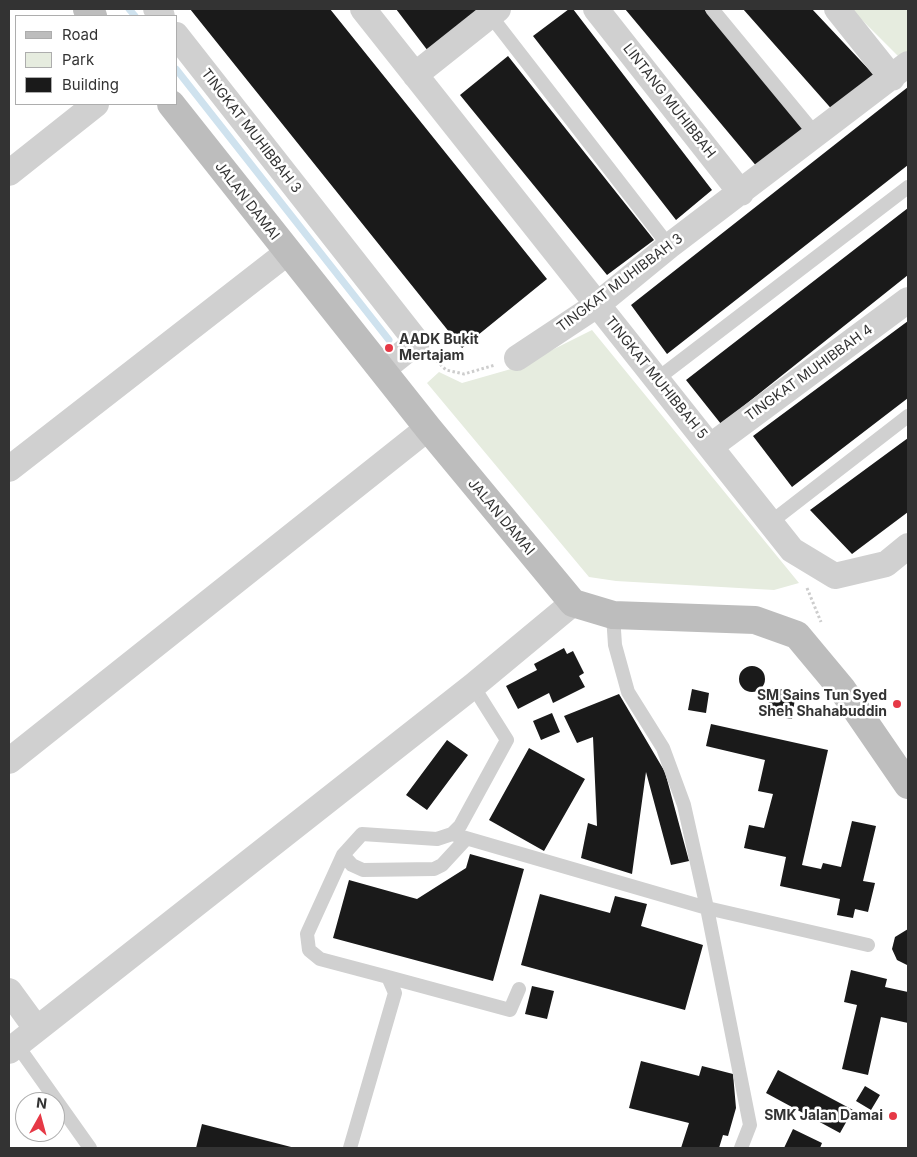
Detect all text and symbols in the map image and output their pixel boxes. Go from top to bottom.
legend [15,15,178,105]
text: Road [62,25,98,44]
street label: LINTANG MUHIBBAH [619,41,719,161]
text: Park [62,50,94,69]
street label: TINGKAT MUHIBBAH 3 [197,66,305,196]
text: Building [62,75,119,94]
street label: JALAN DAMAI [211,158,283,244]
street label: TINGKAT MUHIBBAH 3 [554,230,686,336]
street label: TINGKAT MUHIBBAH 5 [601,313,711,443]
street label: TINGKAT MUHIBBAH 4 [742,321,876,425]
place label: AADK Bukit Mertajam [399,332,479,364]
marker: AADK Bukit Mertajam [383,342,395,354]
street label: JALAN DAMAI [464,475,538,559]
place label: SM Sains Tun Syed Sheh Shahabuddin [757,688,887,720]
marker: SM Sains Tun Syed Sheh Shahabuddin [891,698,903,710]
north arrow [15,1092,65,1142]
text: N [35,1094,48,1112]
place label: SMK Jalan Damai [764,1108,883,1124]
marker: SMK Jalan Damai [887,1110,899,1122]

